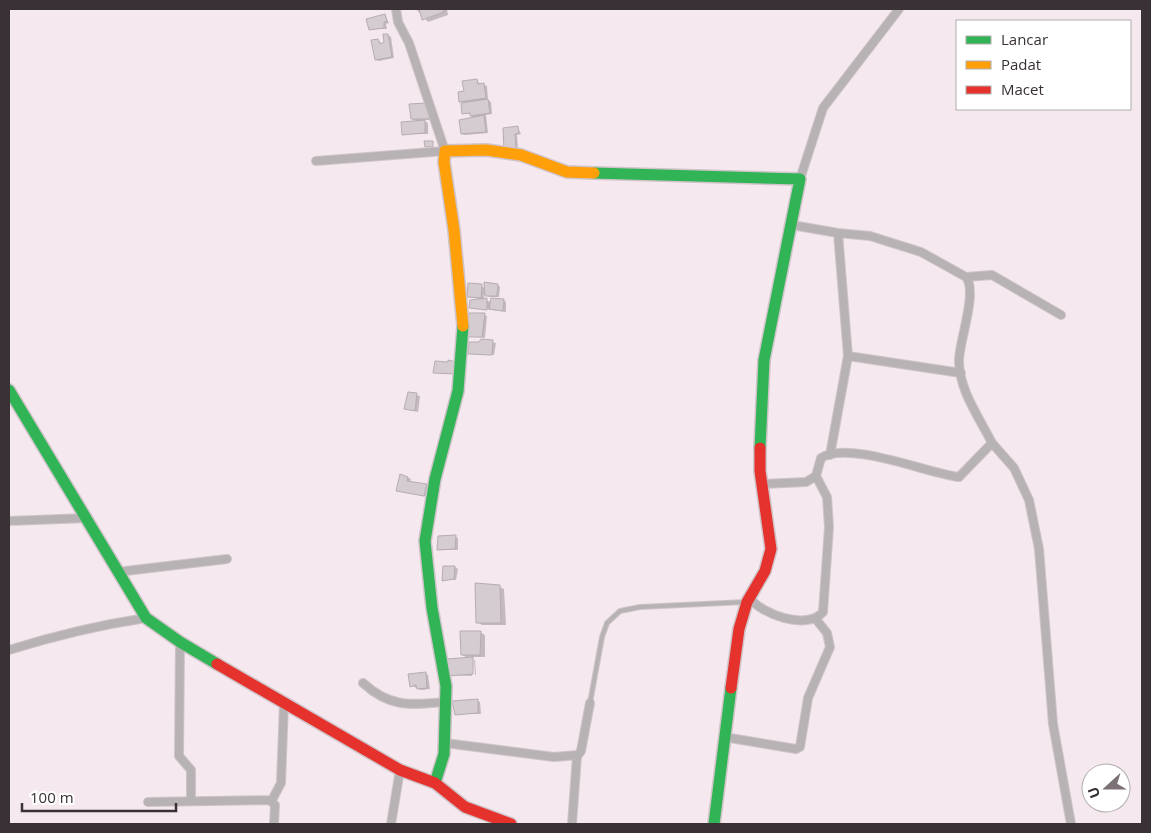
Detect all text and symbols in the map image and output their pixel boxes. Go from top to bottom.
legend [956,20,1131,110]
text: Lancar [1001,29,1048,49]
text: Padat [1001,54,1041,74]
text: Macet [1001,79,1044,99]
north arrow [1081,763,1131,813]
scale bar [22,780,176,812]
text: U [1083,784,1104,801]
text: 100 m [30,787,74,807]

